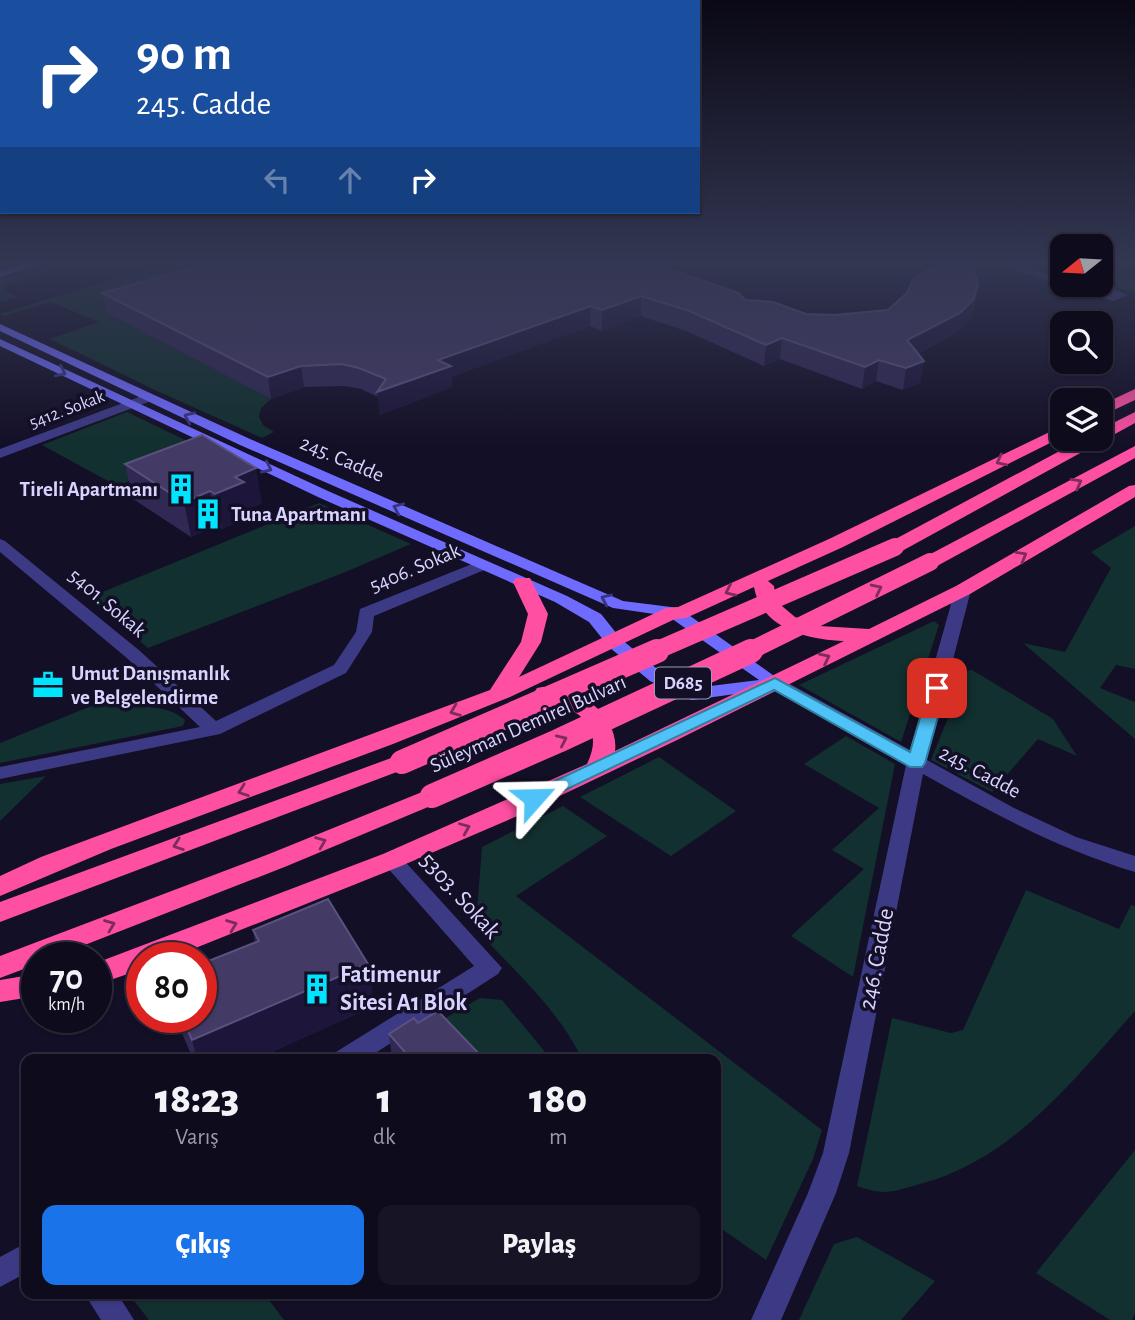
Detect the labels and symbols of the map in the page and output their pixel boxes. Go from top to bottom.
north arrow [1050,234,1113,298]
one-way arrow [54,363,66,377]
street label: 5412. Sokak [27,387,108,433]
one-way arrow [184,411,197,425]
street label: 245. Cadde [297,432,387,486]
one-way arrow [996,453,1008,467]
one-way arrow [260,460,272,474]
building icon: Tireli Apartmanı [164,472,198,506]
one-way arrow [1069,478,1082,492]
place label: Tireli Apartmanı [20,479,158,500]
building icon: Tuna Apartmanı [191,497,225,531]
one-way arrow [393,503,405,517]
place label: Tuna Apartmanı [231,504,366,525]
street label: 5406. Sokak [367,539,464,596]
one-way arrow [1014,551,1027,564]
street label: 5401. Sokak [64,565,150,641]
one-way arrow [725,583,737,597]
one-way arrow [870,583,882,597]
one-way arrow [601,593,614,607]
one-way arrow [818,653,830,667]
pin [907,658,967,718]
place label: Umut Danışmanlık ve Belgelendirme [71,663,231,708]
office icon: Umut Danışmanlık ve Belgelendirme [31,668,65,702]
road number: D685 [655,668,711,698]
street label: Süleyman Demirel Bulvarı [427,671,629,777]
one-way arrow [450,702,462,716]
one-way arrow [555,734,567,748]
street label: 245. Cadde [936,742,1024,802]
position arrow [497,761,571,835]
one-way arrow [237,783,249,797]
one-way arrow [458,823,470,837]
one-way arrow [172,837,184,851]
one-way arrow [315,837,327,851]
street label: 5303. Sokak [415,848,505,944]
street label: 246. Cadde [855,906,899,1012]
one-way arrow [225,919,237,933]
one-way arrow [103,920,115,934]
speed limit sign: 80 [126,942,217,1033]
place label: Fatimenur Sitesi A1 Blok [340,963,467,1015]
building icon: Fatimenur Sitesi A1 Blok [300,972,334,1006]

